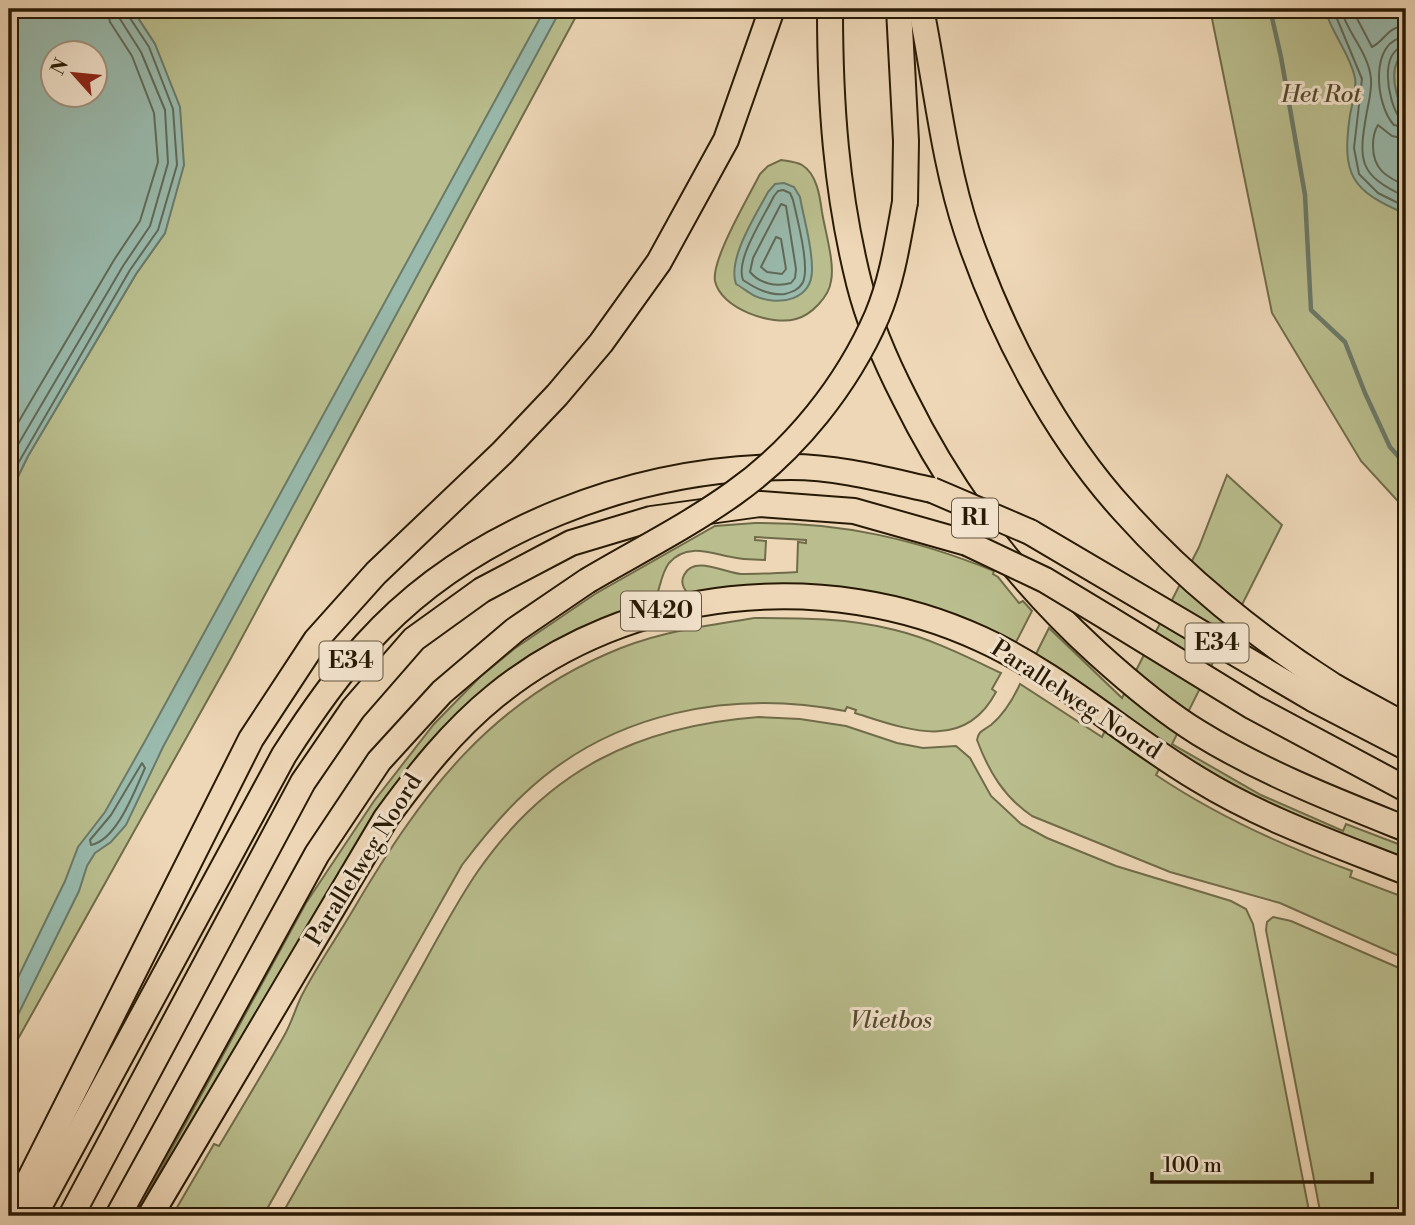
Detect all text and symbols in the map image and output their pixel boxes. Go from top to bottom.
north arrow [38,38,108,108]
text: N [46,55,74,79]
park label: Het Rot [1280,80,1362,110]
road number: R1 [952,498,998,538]
road number: N420 [621,592,701,631]
road number: E34 [1186,624,1248,663]
street label: Parallelweg Noord [985,634,1167,767]
road number: E34 [320,642,382,680]
street label: Parallelweg Noord [299,768,429,952]
park label: Vlietbos [850,1006,932,1036]
scale bar [1152,1141,1373,1185]
text: 100 m [1163,1153,1222,1179]

